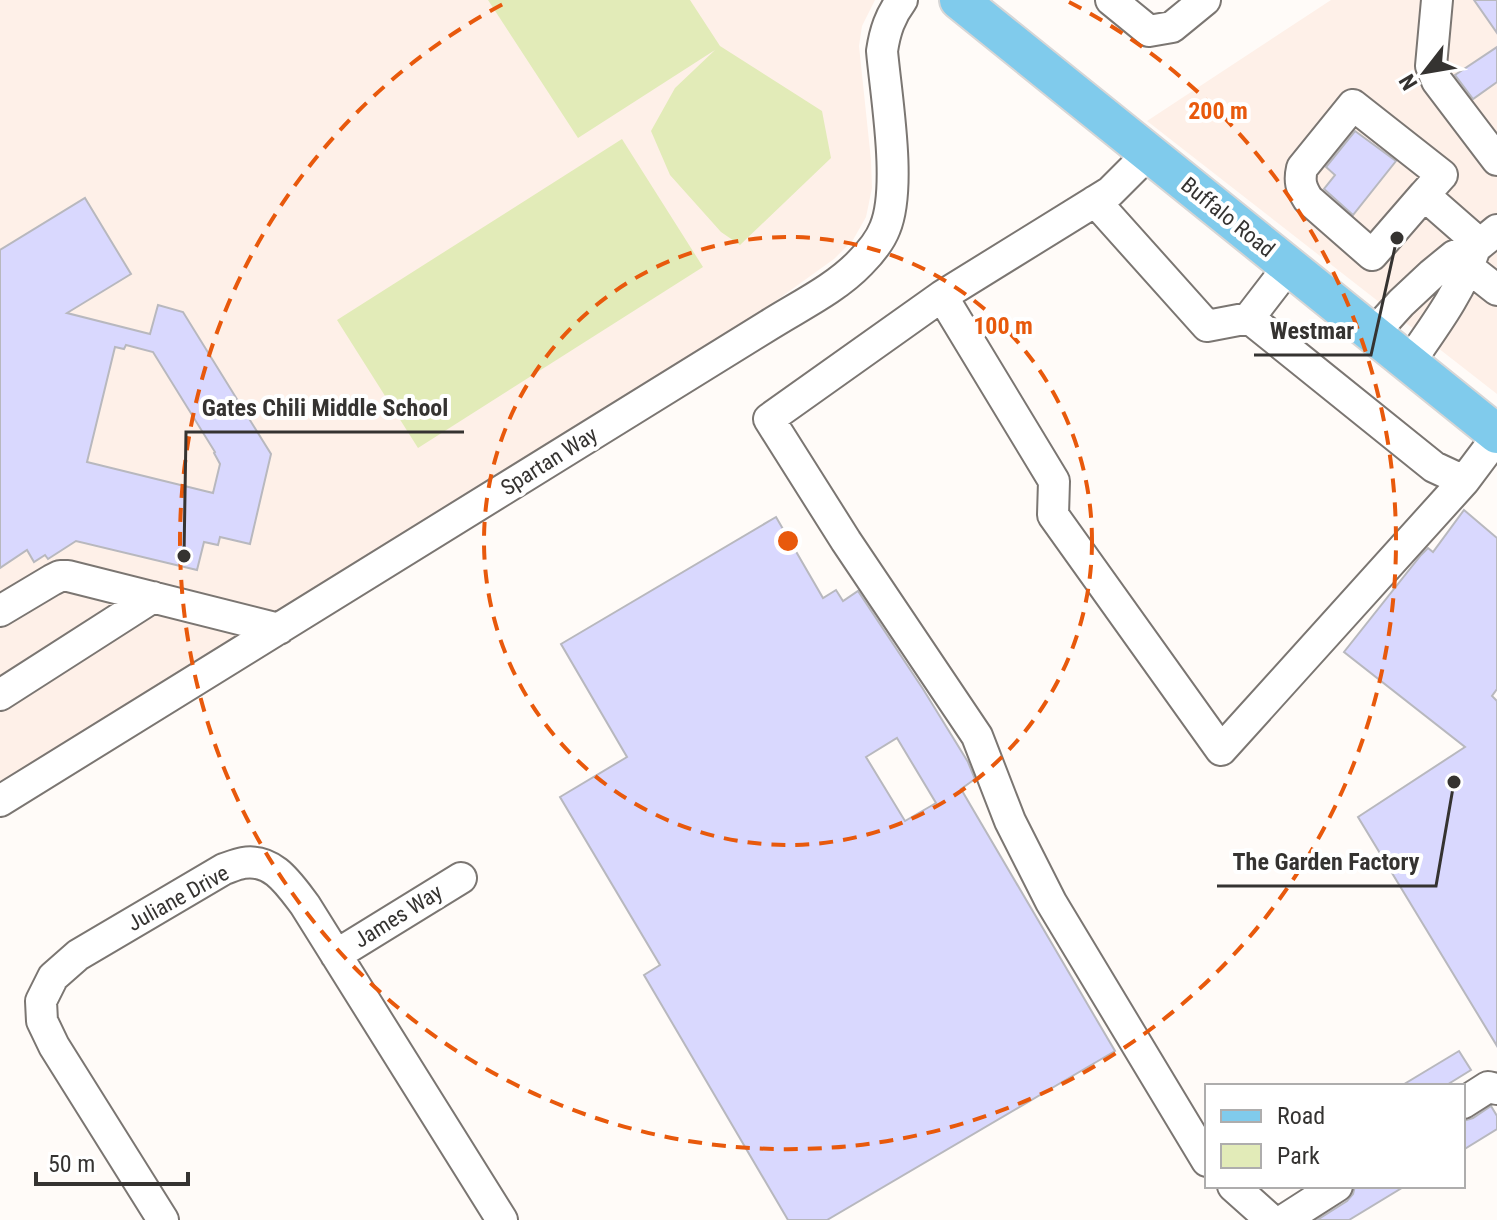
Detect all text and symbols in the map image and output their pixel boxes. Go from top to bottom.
north arrow [1385,32,1465,112]
text: N [1394,70,1422,94]
text: 200 m [1188,97,1248,125]
street label: Buffalo Road [1176,172,1280,262]
callout: Westmar [1254,307,1371,355]
text: 100 m [973,312,1033,340]
text: Westmar [1270,317,1354,345]
callout: Gates Chili Middle School [186,384,464,432]
text: Gates Chili Middle School [202,394,448,422]
street label: Spartan Way [496,422,602,500]
centre of rings [774,527,802,555]
callout: The Garden Factory [1217,838,1436,886]
text: The Garden Factory [1233,848,1420,876]
street label: Juliane Drive [123,860,233,936]
street label: James Way [349,879,447,953]
legend [1205,1084,1465,1188]
text: Road [1277,1102,1325,1130]
scale bar [36,1136,188,1186]
text: Park [1277,1142,1320,1170]
text: 50 m [48,1150,95,1178]

